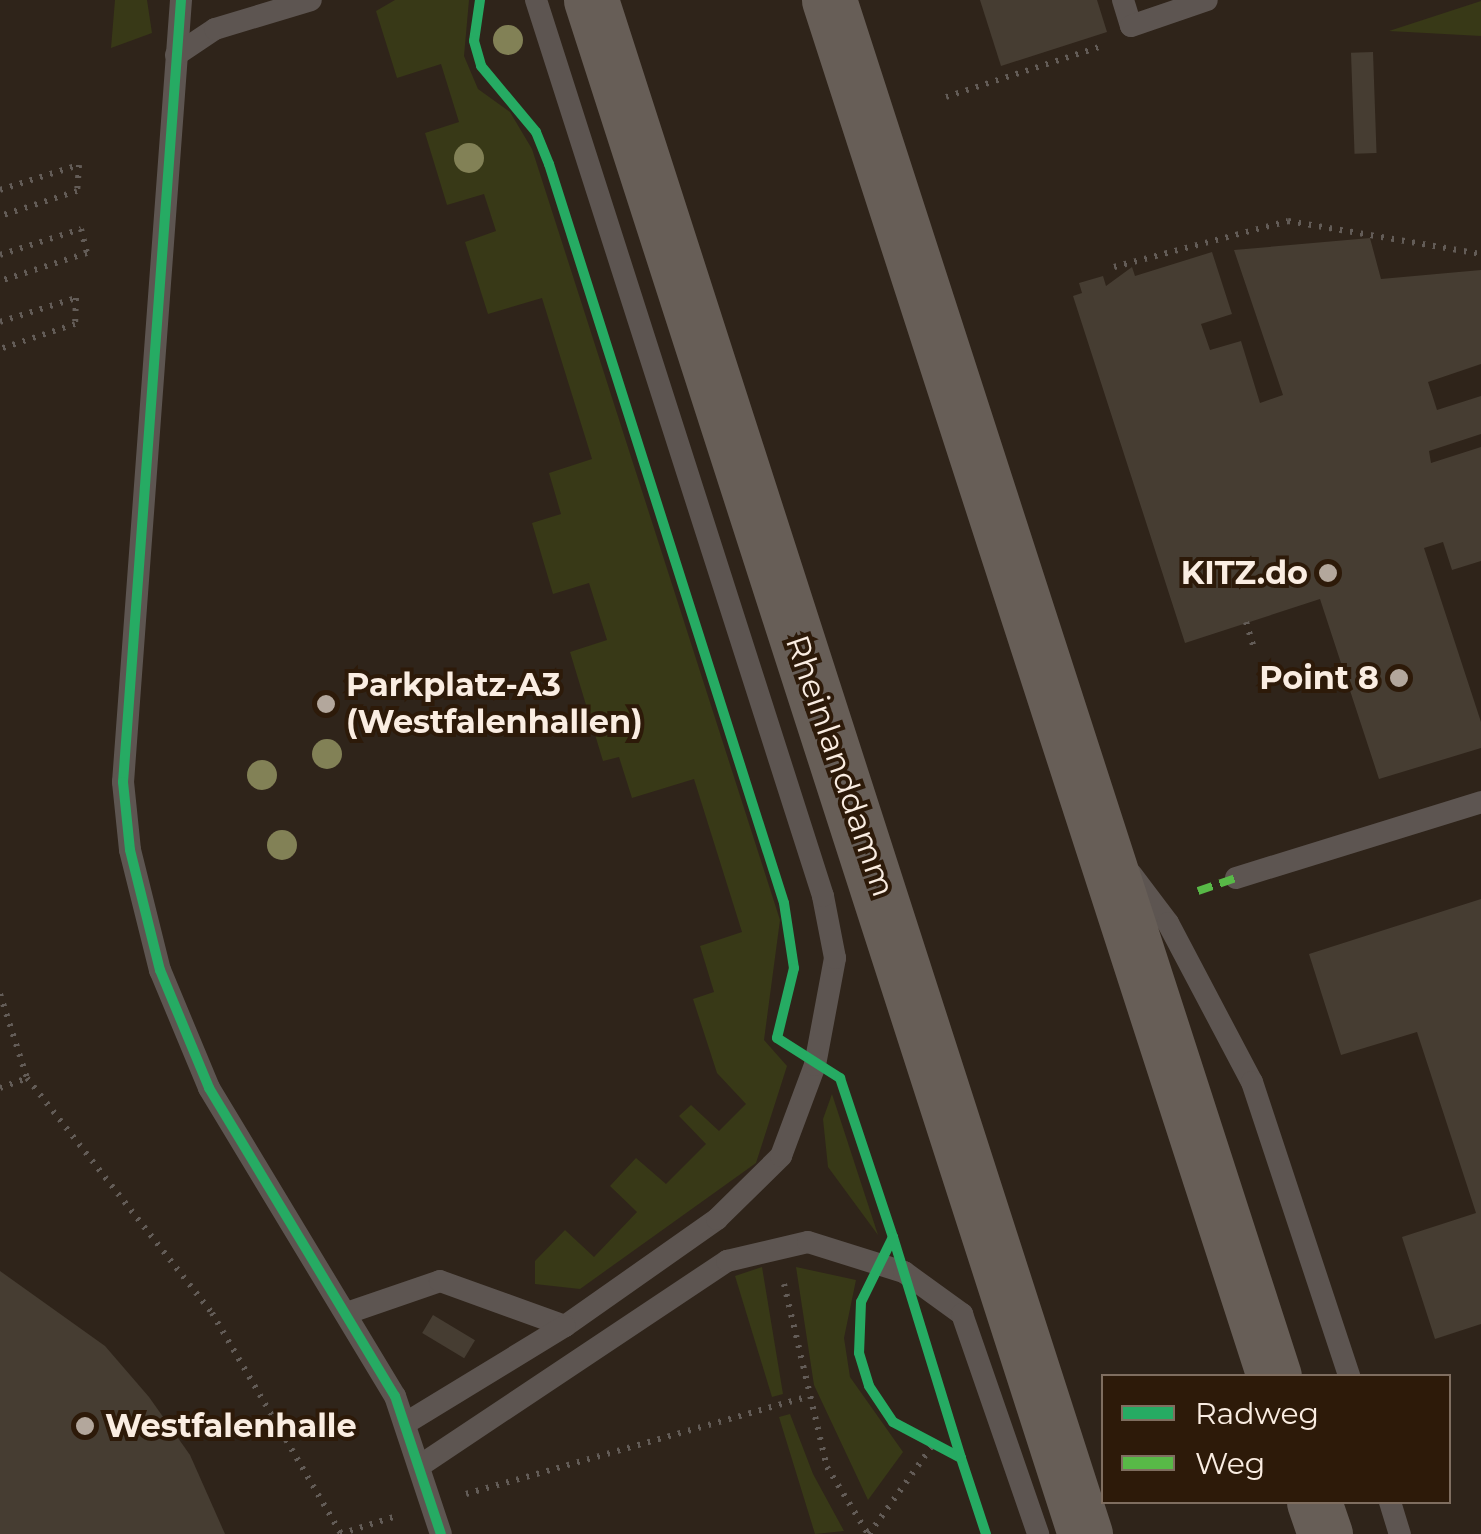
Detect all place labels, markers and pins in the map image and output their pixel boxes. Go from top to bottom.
place label: KITZ.do [1181,554,1308,592]
marker: KITZ.do [1317,562,1339,584]
place label: Point 8 [1259,659,1379,697]
place label: Parkplatz-A3 (Westfalenhallen) [346,667,643,742]
marker: Point 8 [1388,667,1410,689]
marker: Parkplatz-A3 (Westfalenhallen) [315,693,337,715]
place label: Westfalenhalle [105,1407,357,1445]
marker: Westfalenhalle [74,1415,96,1437]

